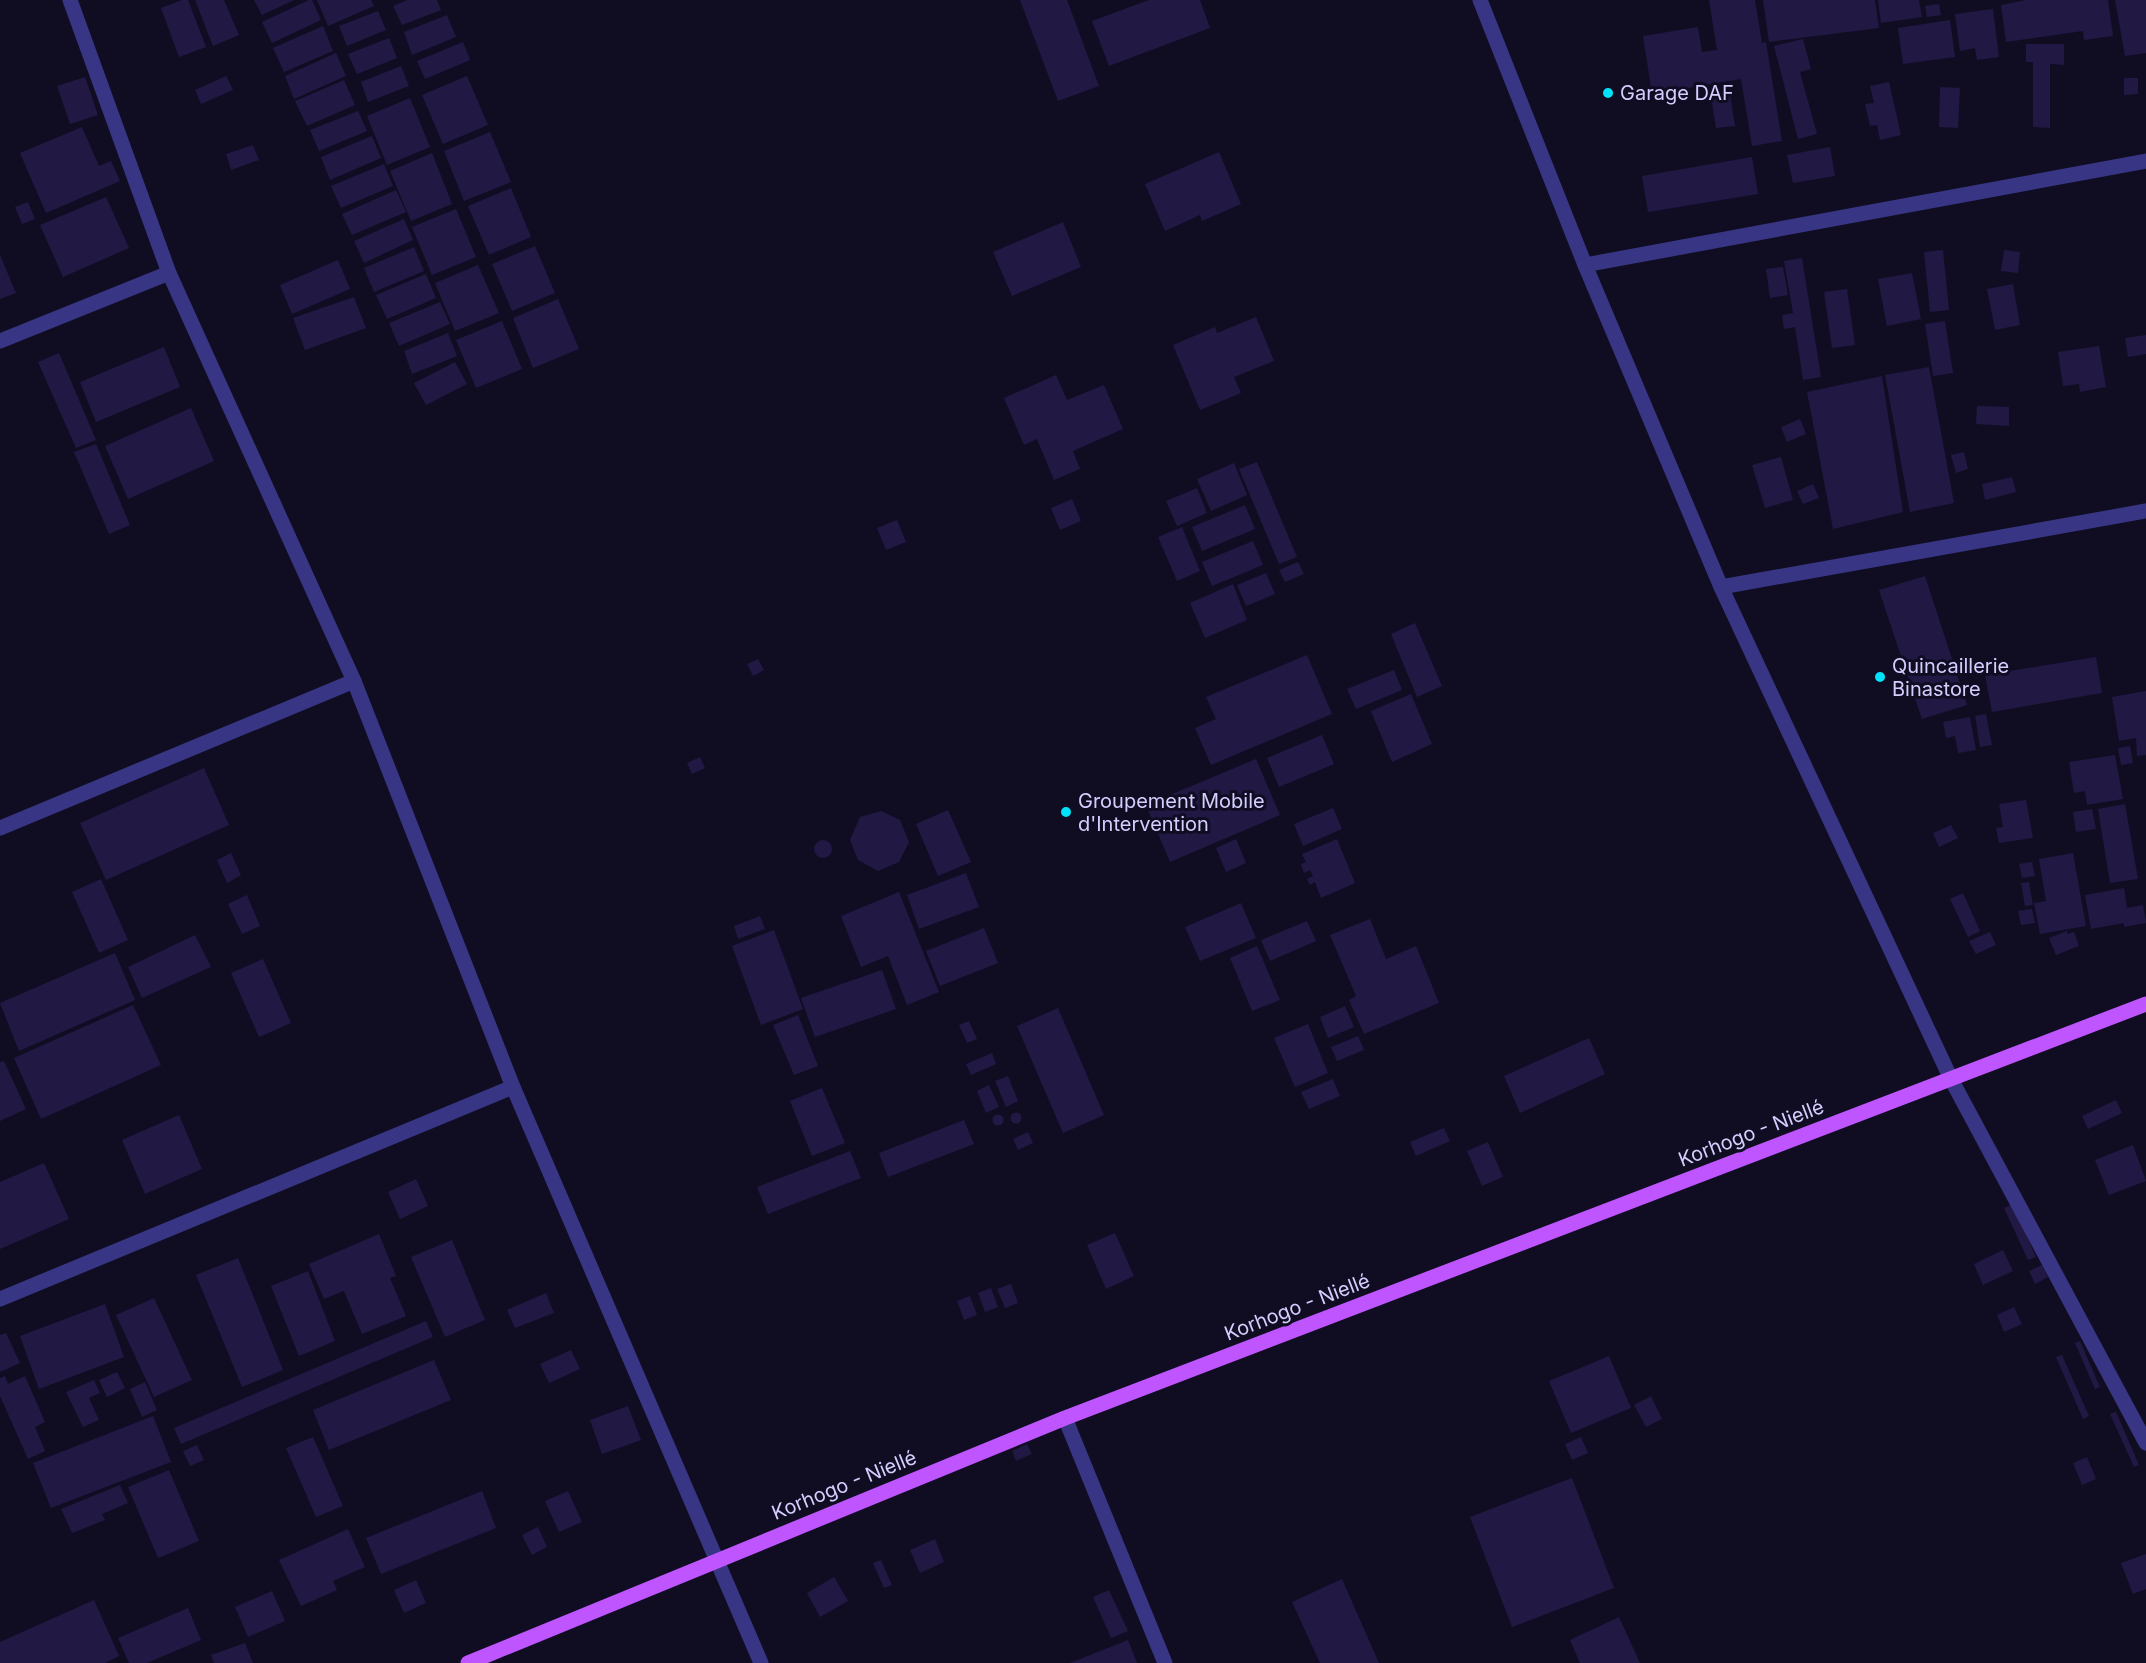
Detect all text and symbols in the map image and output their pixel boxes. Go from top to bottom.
place label: Garage DAF [1620,81,1734,105]
marker: Garage DAF [1601,86,1615,100]
place label: Quincaillerie Binastore [1892,654,2009,701]
marker: Quincaillerie Binastore [1873,670,1887,684]
place label: Groupement Mobile d'Intervention [1078,789,1265,836]
marker: Groupement Mobile d'Intervention [1059,805,1073,819]
street label: Korhogo - Niellé [1675,1094,1827,1172]
street label: Korhogo - Niellé [1221,1268,1373,1346]
street label: Korhogo - Niellé [768,1445,920,1525]

